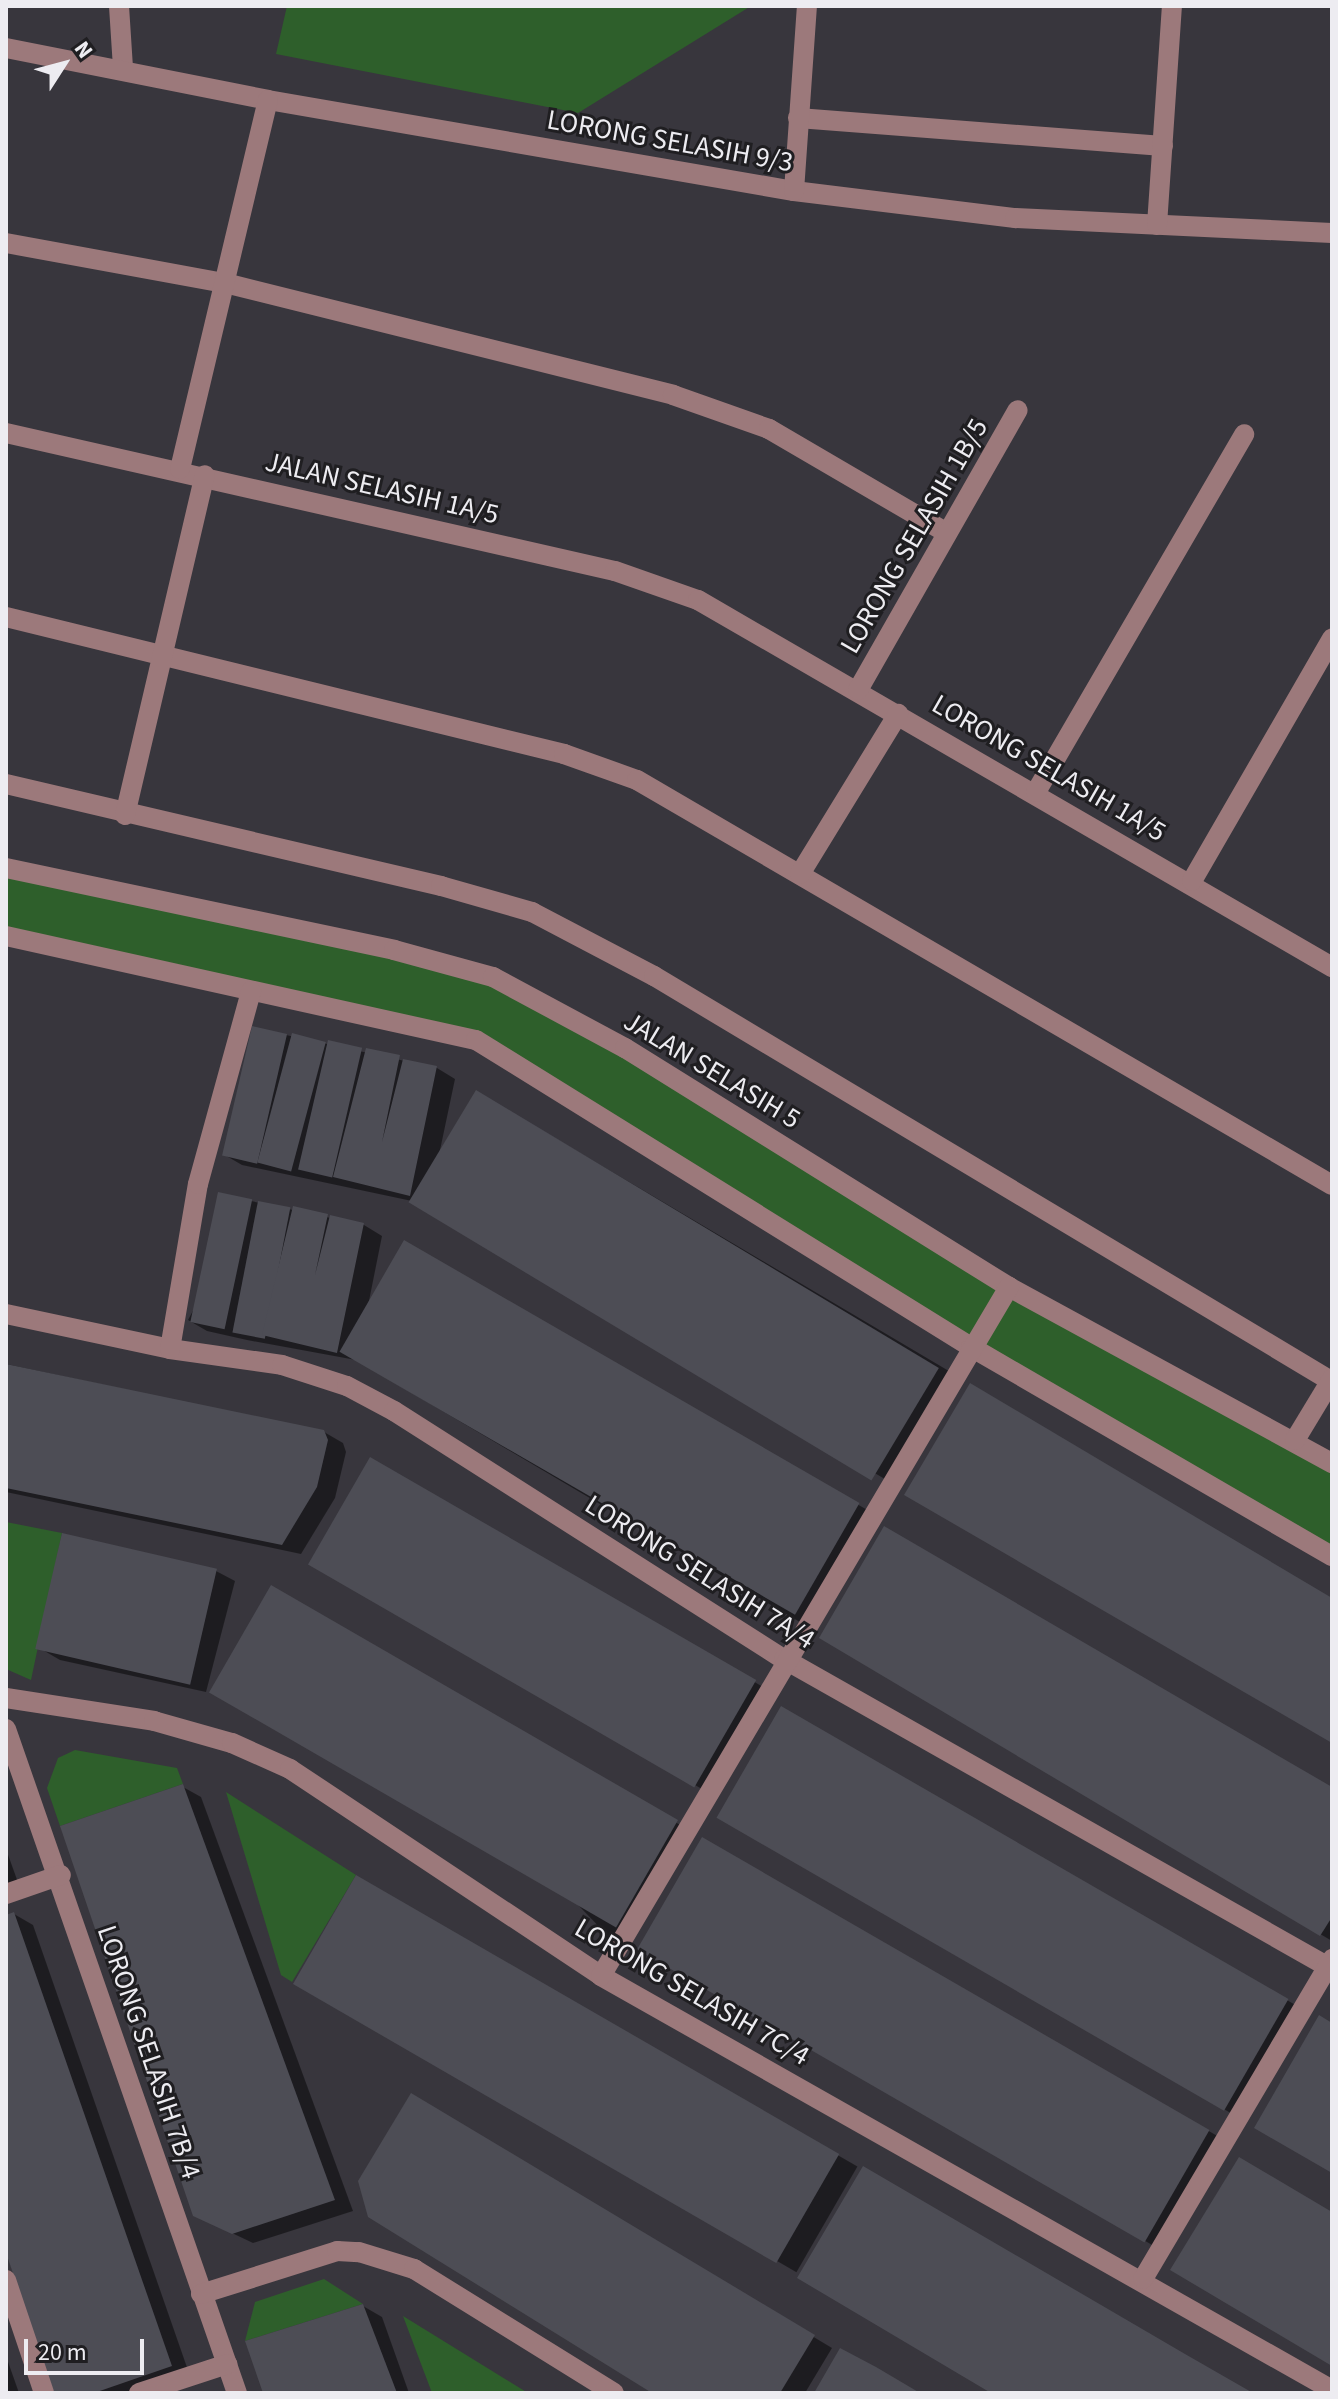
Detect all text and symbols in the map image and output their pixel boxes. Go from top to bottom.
north arrow [24,24,104,104]
text: N [66,35,101,65]
street label: LORONG SELASIH 9/3 [544,103,796,179]
street label: LORONG SELASIH 1B/5 [833,412,995,660]
street label: JALAN SELASIH 1A/5 [262,445,502,531]
street label: LORONG SELASIH 1A/5 [926,687,1172,849]
street label: JALAN SELASIH 5 [618,1004,806,1136]
street label: LORONG SELASIH 7A/4 [579,1488,821,1656]
street label: LORONG SELASIH 7C/4 [569,1911,815,2073]
street label: LORONG SELASIH 7B/4 [90,1921,208,2183]
scale bar [28,2323,148,2373]
text: 20 m [38,2335,87,2370]

